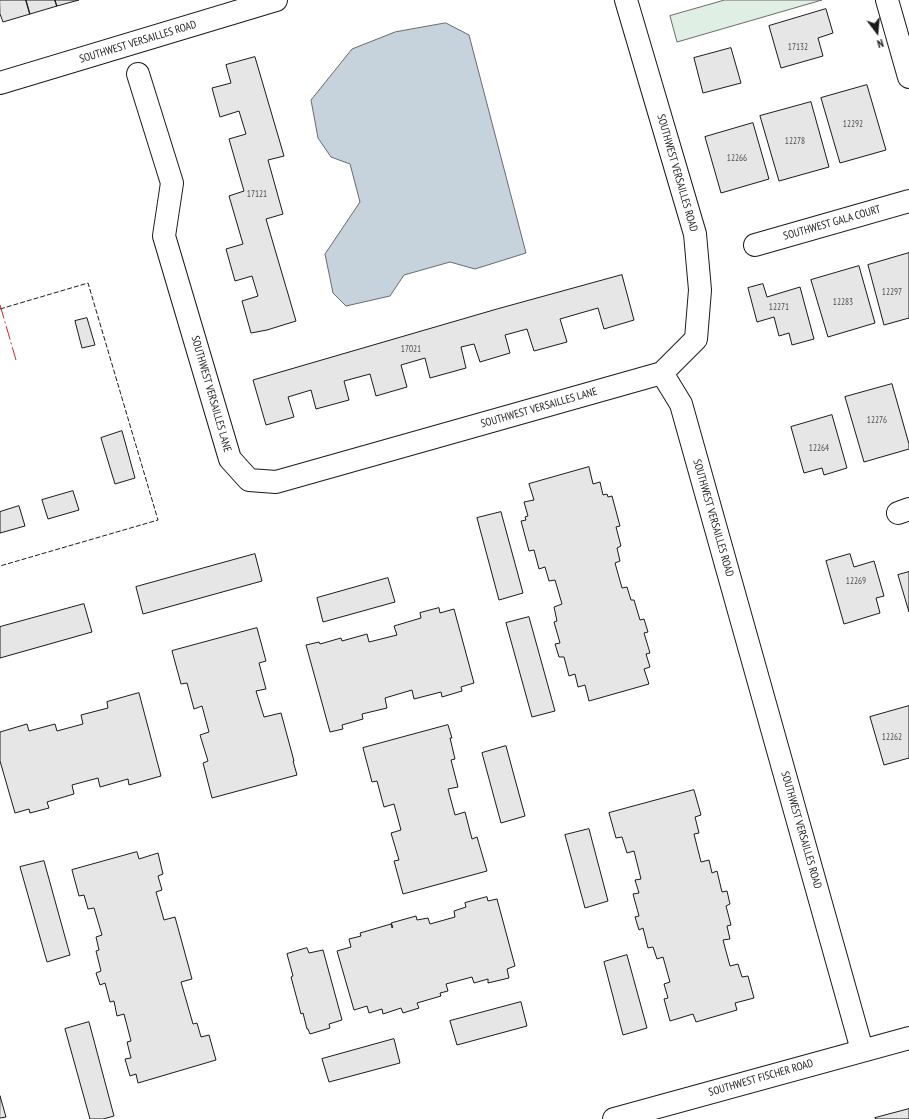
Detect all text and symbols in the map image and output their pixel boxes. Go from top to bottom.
north arrow [857,12,897,52]
street label: SOUTHWEST VERSAILLES ROAD [78,18,198,66]
text: N [876,36,885,51]
house number: 17132 [788,42,808,52]
street label: SOUTHWEST VERSAILLES ROAD [654,113,700,233]
house number: 12292 [843,119,863,129]
house number: 12278 [785,136,805,146]
house number: 12266 [727,153,747,163]
house number: 17121 [247,189,267,199]
street label: SOUTHWEST GALA COURT [782,203,882,243]
house number: 12297 [882,287,902,297]
house number: 12283 [833,297,853,307]
house number: 12271 [769,302,789,312]
street label: SOUTHWEST VERSAILLES LANE [188,334,234,454]
house number: 17021 [401,344,421,354]
street label: SOUTHWEST VERSAILLES LANE [479,385,599,431]
house number: 12276 [867,415,887,425]
house number: 12264 [809,443,829,453]
street label: SOUTHWEST VERSAILLES ROAD [690,458,736,578]
house number: 12269 [846,576,866,586]
house number: 12262 [882,732,902,742]
street label: SOUTHWEST VERSAILLES ROAD [778,770,824,890]
street label: SOUTHWEST FISCHER ROAD [707,1057,815,1099]

